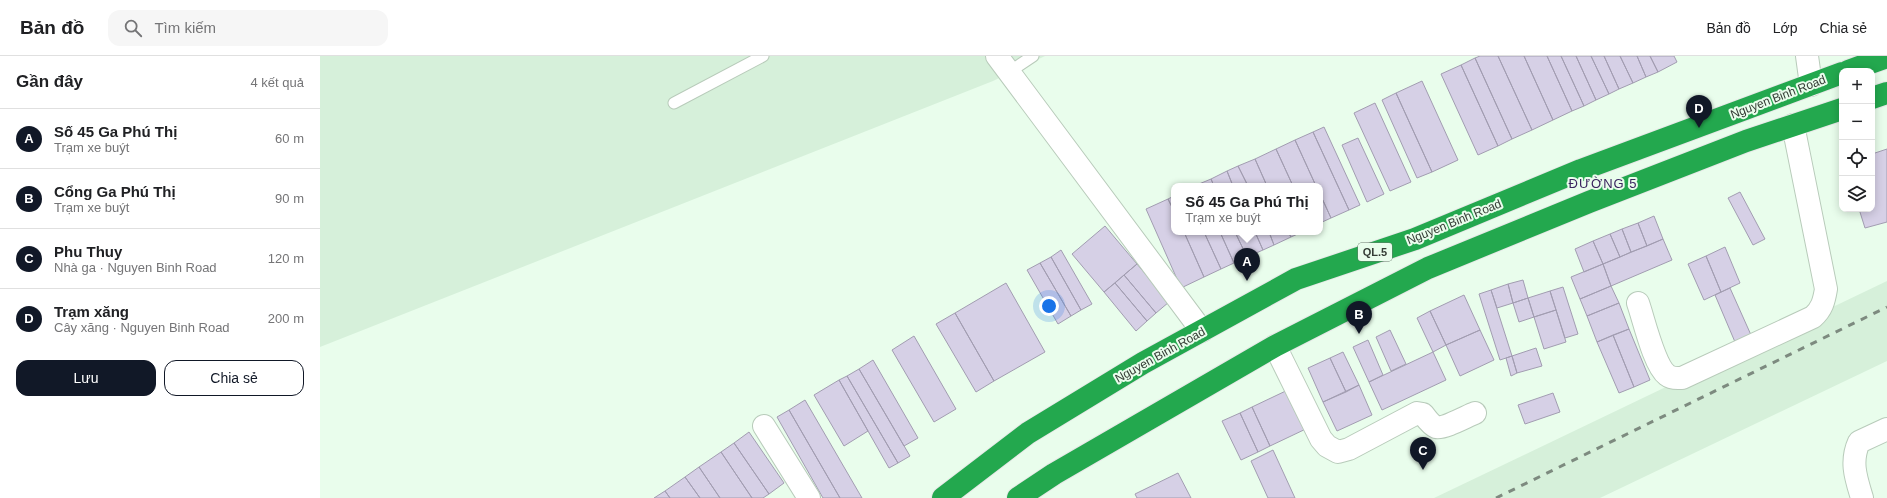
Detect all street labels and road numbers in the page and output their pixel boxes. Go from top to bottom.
street label: Nguyen Binh Road [1728,72,1828,122]
street label: Nguyen Binh Road [1405,197,1503,247]
road number: QL.5 [1358,243,1392,261]
street label: Nguyen Binh Road [1113,324,1207,386]

